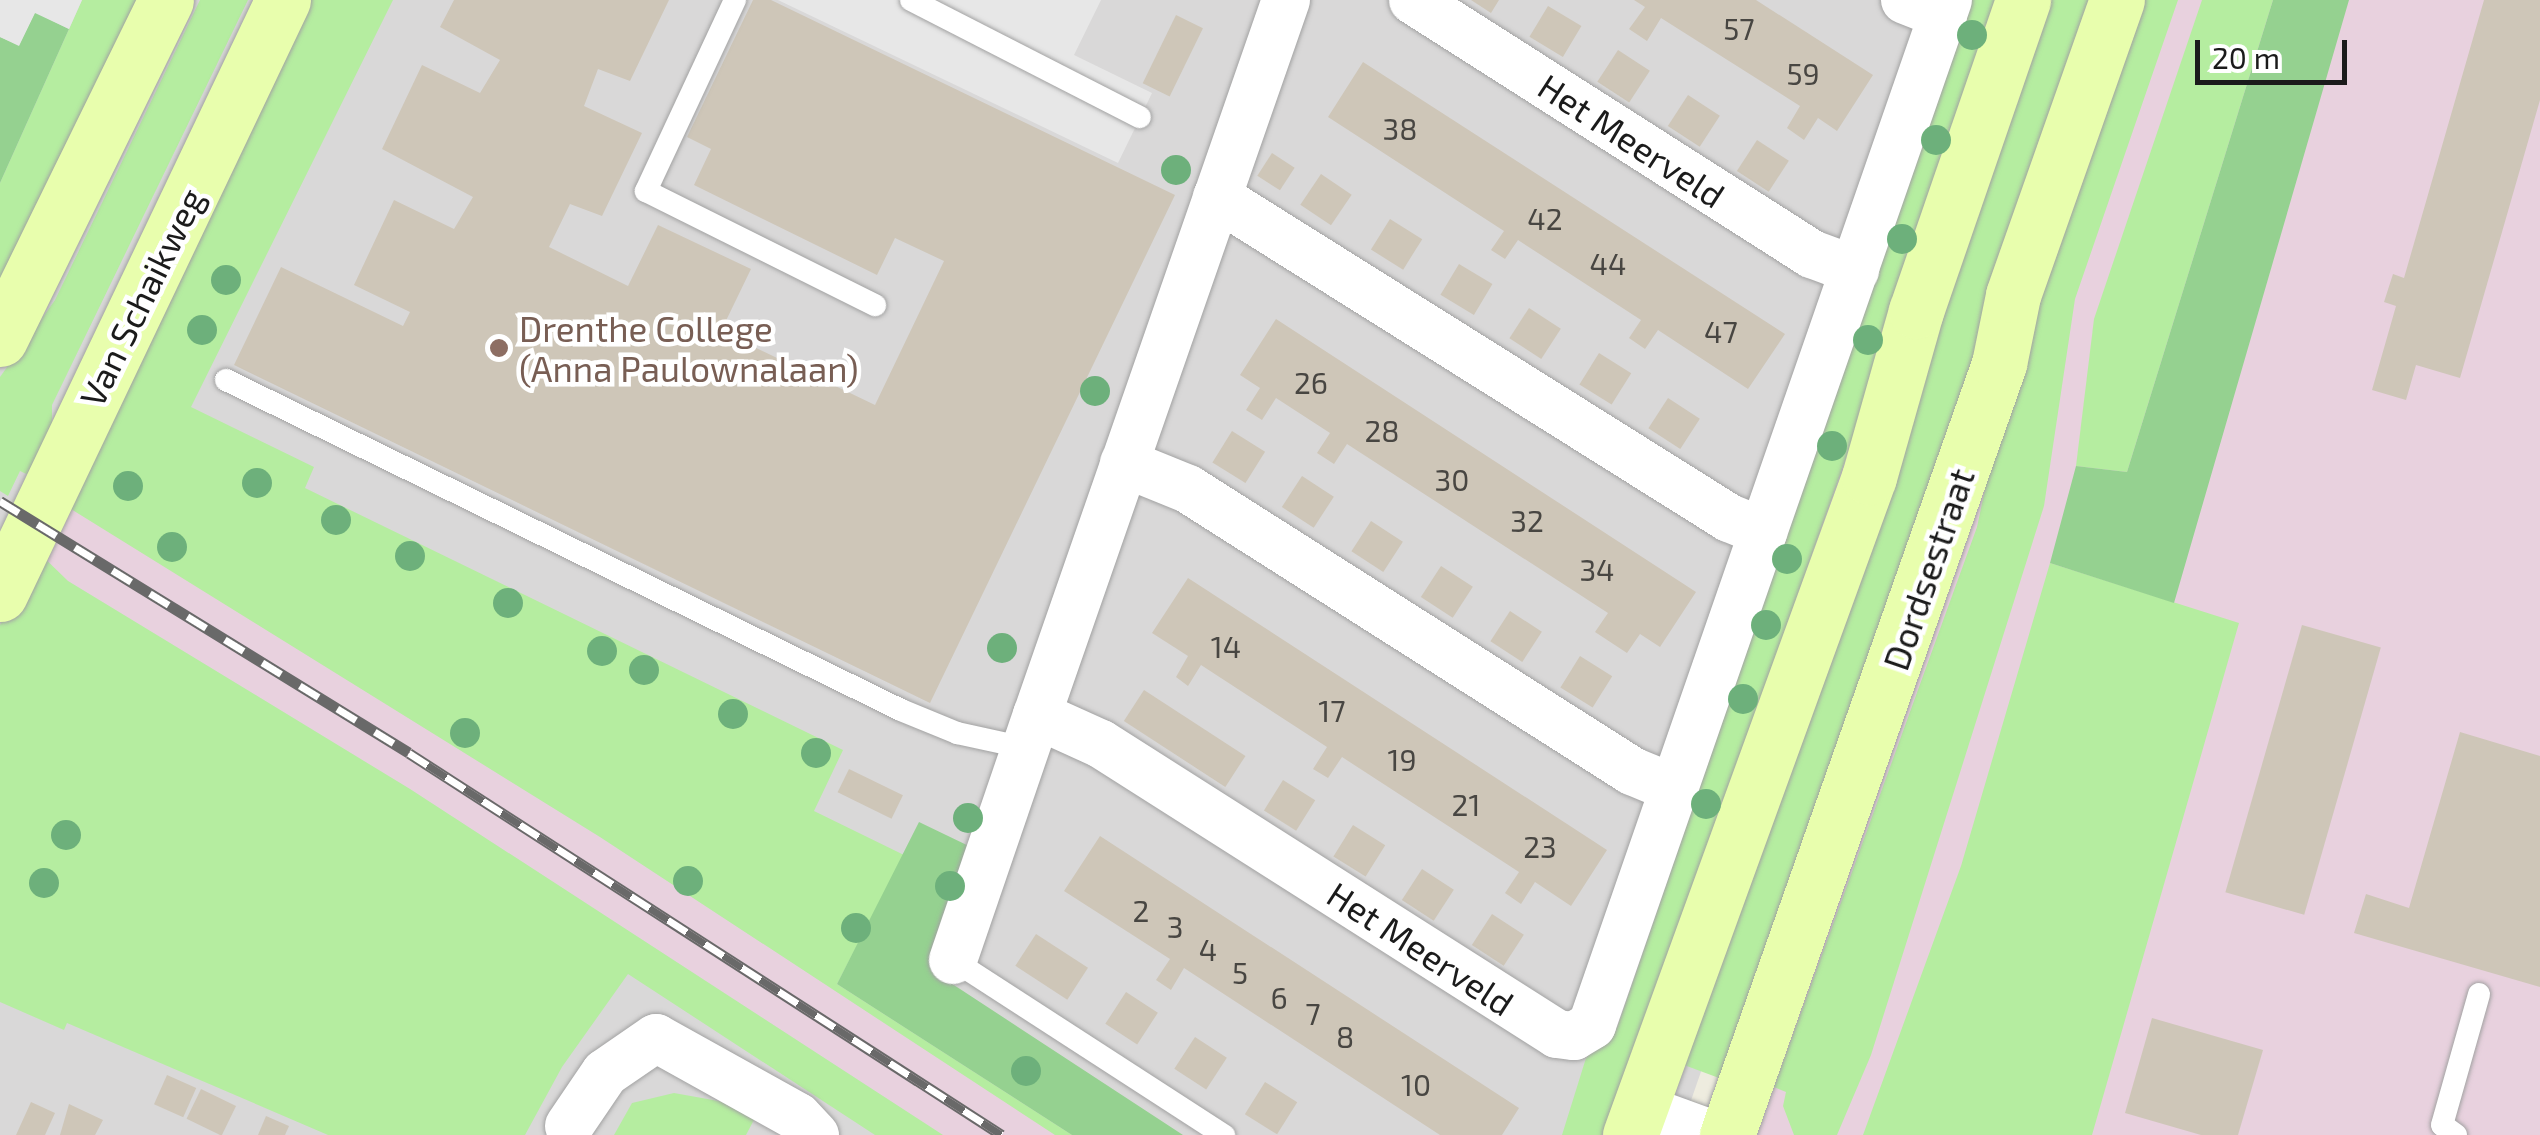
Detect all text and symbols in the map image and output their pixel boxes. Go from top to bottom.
house number: 57 [1723,10,1755,46]
scale bar [2200,20,2352,82]
text: 20 m [2212,39,2280,75]
house number: 59 [1786,55,1820,91]
street label: Het Meerveld [1531,64,1733,216]
house number: 38 [1383,110,1417,146]
street label: Van Schaikweg [70,181,212,413]
house number: 42 [1527,200,1563,236]
house number: 44 [1590,245,1626,281]
place label: Drenthe College (Anna Paulownalaan) [519,307,859,389]
house number: 47 [1704,313,1738,349]
marker: Drenthe College (Anna Paulownalaan) [488,337,510,359]
house number: 26 [1294,364,1328,400]
house number: 28 [1364,412,1400,448]
house number: 30 [1435,461,1469,497]
street label: Dordsestraat [1874,463,1982,675]
house number: 32 [1510,502,1544,538]
house number: 34 [1579,551,1615,587]
house number: 14 [1211,628,1241,664]
house number: 17 [1318,692,1346,728]
house number: 19 [1387,741,1417,777]
house number: 21 [1452,786,1480,822]
house number: 23 [1523,828,1557,864]
street label: Het Meerveld [1320,872,1522,1024]
house number: 2 [1133,892,1149,928]
house number: 3 [1167,908,1183,944]
house number: 4 [1199,931,1217,967]
house number: 5 [1232,954,1248,990]
house number: 6 [1270,979,1288,1015]
house number: 7 [1305,995,1321,1031]
house number: 8 [1336,1018,1354,1054]
house number: 10 [1401,1066,1431,1102]

